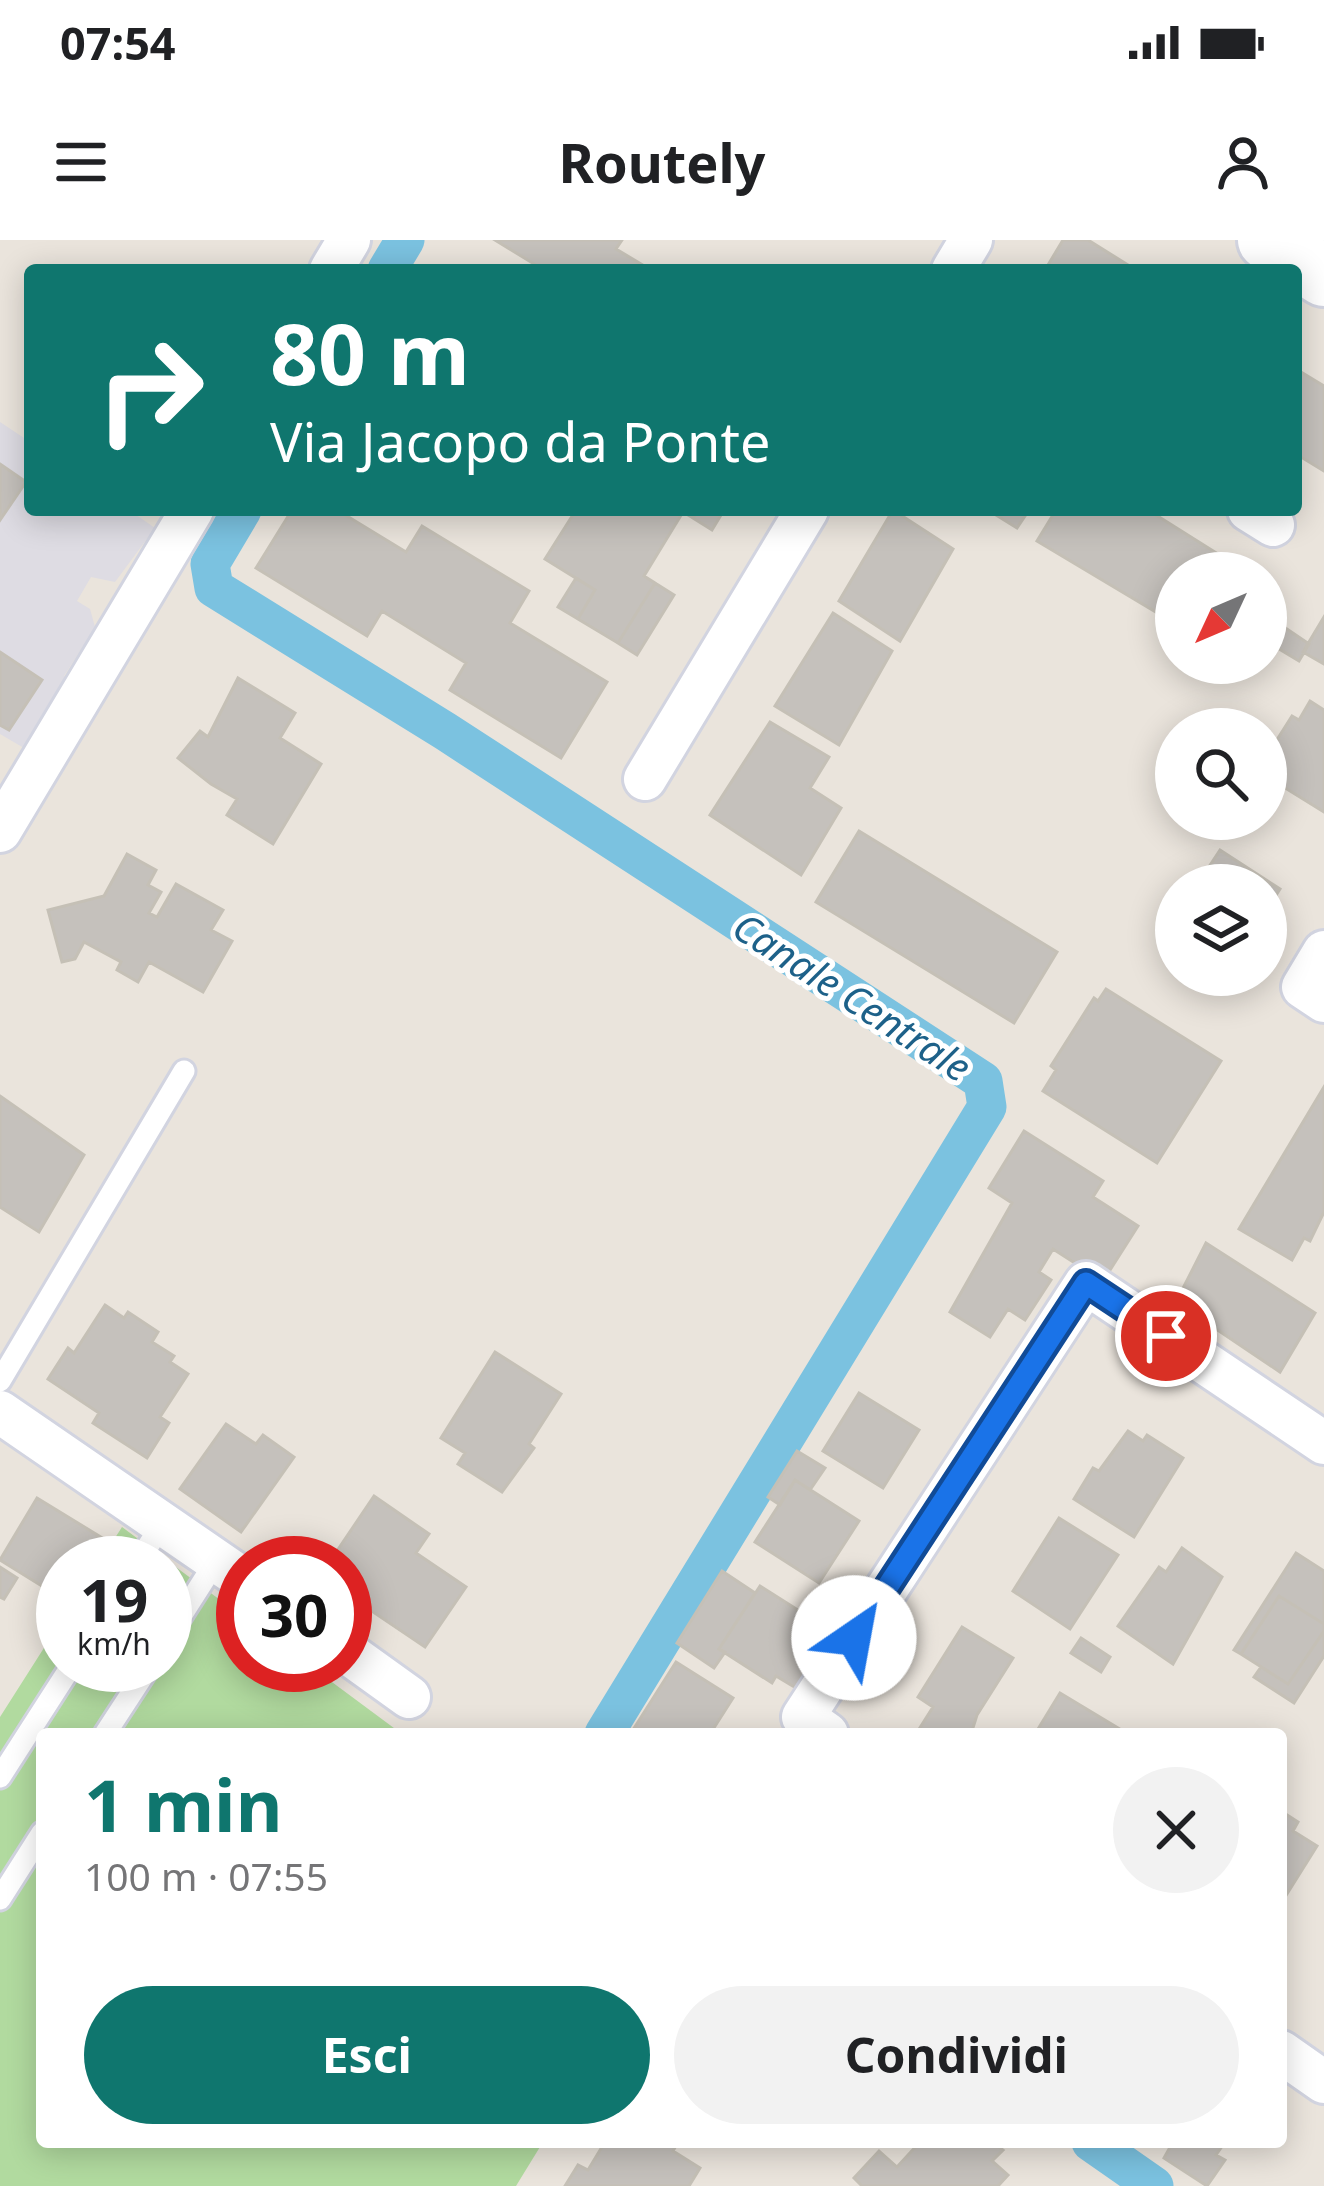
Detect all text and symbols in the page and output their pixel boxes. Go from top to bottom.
text: 07:54 [60,12,176,73]
text: Routely [559,125,765,199]
icon: menu [48,129,114,195]
icon: person [1210,129,1276,195]
text: 80 m [270,295,470,410]
icon: right [72,312,228,468]
text: Via Jacopo da Ponte [270,404,770,478]
north arrow [1155,552,1287,684]
map controls [1155,552,1287,996]
button: search [1155,708,1287,840]
button: layers [1155,864,1287,996]
water label: Canale Centrale [724,899,982,1093]
pin [1115,1285,1217,1387]
icon: arrive [1133,1303,1199,1369]
speed limit sign: 30 [216,1536,372,1692]
text: 19 [80,1558,148,1640]
position arrow [791,1575,917,1701]
text: km/h [77,1623,151,1664]
text: 1 min [84,1755,282,1853]
button: close [1113,1767,1239,1893]
text: 100 m · 07:55 [84,1849,328,1902]
button: Esci [84,1986,650,2124]
button: Condividi [674,1986,1239,2124]

